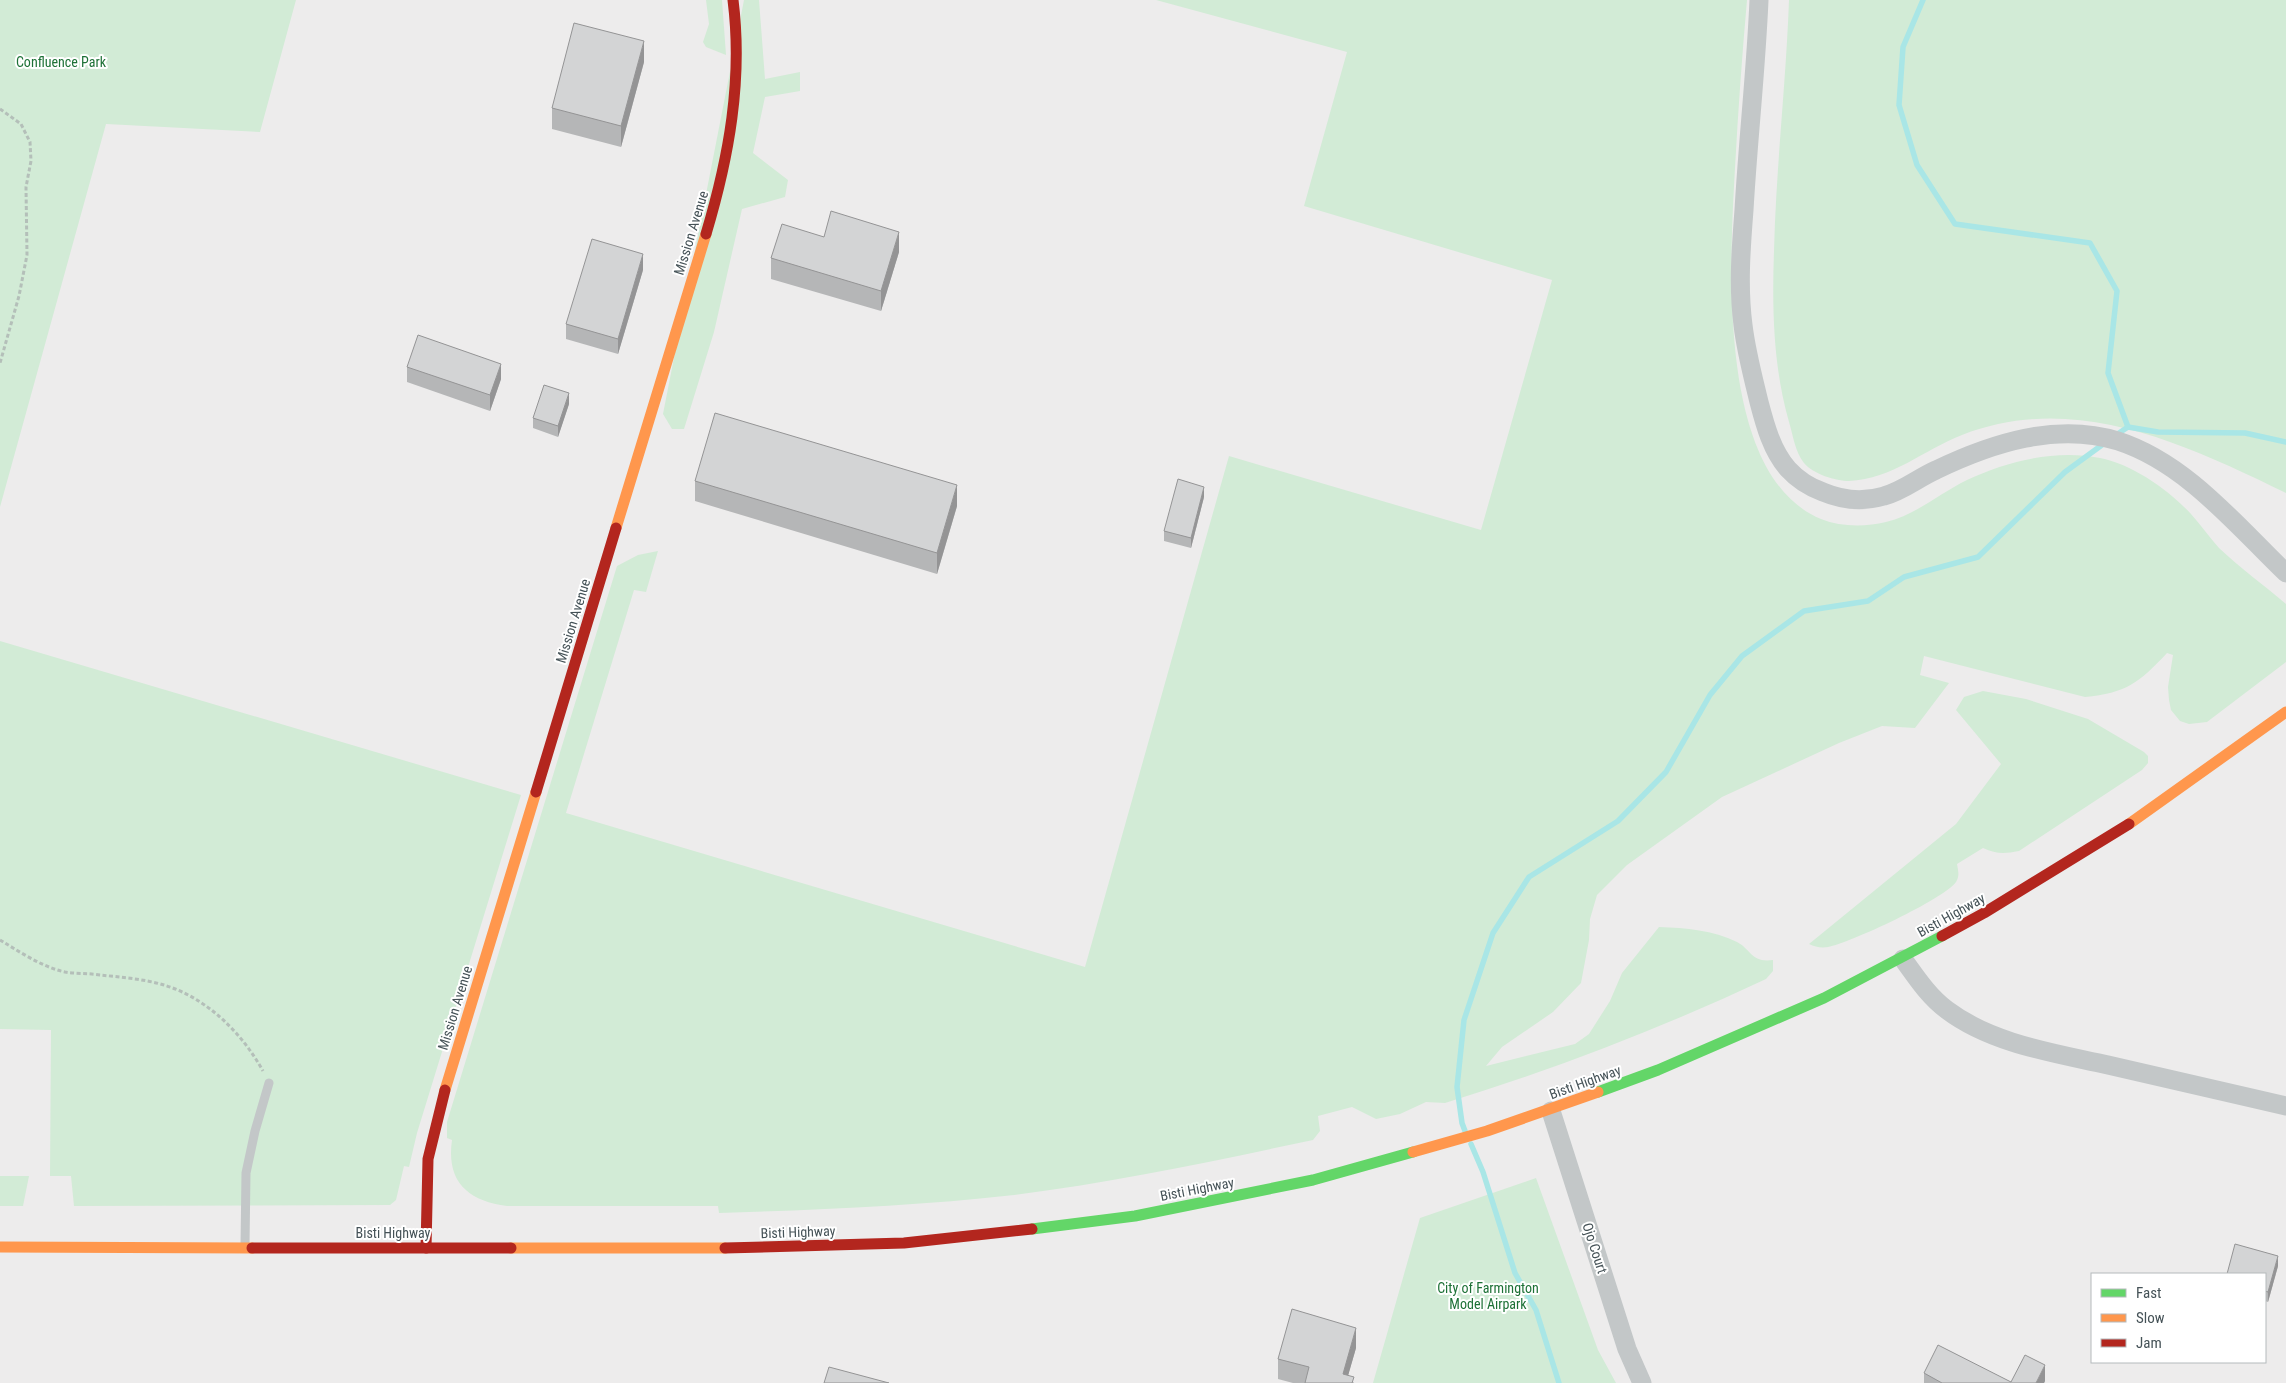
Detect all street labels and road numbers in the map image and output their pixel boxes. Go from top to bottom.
street label: Mission Avenue [671,189,712,277]
street label: Mission Avenue [553,577,594,665]
street label: Bisti Highway [1914,890,1988,940]
street label: Mission Avenue [435,964,476,1052]
street label: Bisti Highway [1547,1062,1623,1102]
street label: Bisti Highway [1159,1174,1235,1204]
street label: Ojo Court [1579,1221,1611,1275]
street label: Bisti Highway [760,1223,836,1241]
street label: Bisti Highway [356,1225,431,1241]

